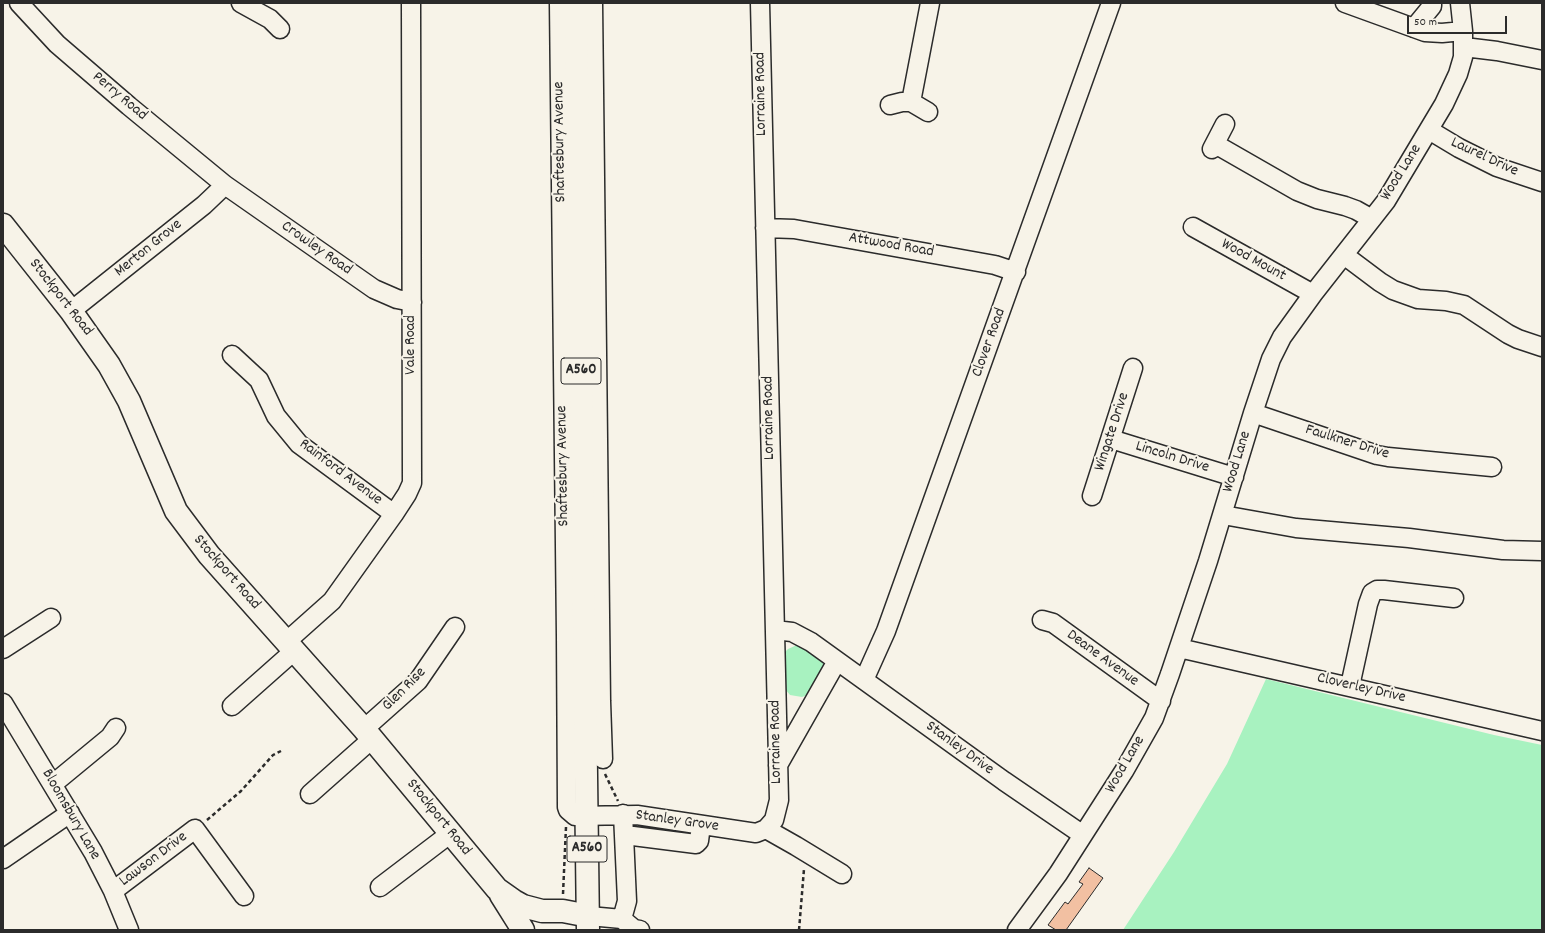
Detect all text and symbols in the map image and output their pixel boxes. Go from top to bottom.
scale bar [1409,8,1509,34]
text: 50 m [1414,14,1437,31]
street label: Lorraine Road [752,52,772,136]
street label: Perry Road [87,68,151,126]
street label: Shaftesbury Avenue [550,81,572,203]
street label: Laurel Drive [1447,134,1521,182]
street label: Wood Lane [1377,141,1427,205]
street label: Merton Grove [111,216,187,282]
street label: Crowley Road [277,218,355,280]
street label: Attwood Road [847,229,935,263]
street label: Wood Mount [1217,235,1289,287]
street label: Stockport Road [24,255,96,341]
street label: Clover Road [969,306,1011,380]
street label: Vale Road [402,315,422,375]
road number: A560 [561,358,601,384]
street label: Lorraine Road [760,376,780,460]
street label: Wingate Drive [1091,390,1135,474]
street label: Shaftesbury Avenue [553,405,575,527]
street label: Faulkner Drive [1303,421,1391,465]
street label: Wood Lane [1220,429,1256,495]
street label: Rainford Avenue [295,435,385,511]
street label: Lincoln Drive [1133,438,1211,478]
street label: Stockport Road [188,532,264,614]
street label: Deane Avenue [1062,626,1142,692]
street label: Glen Rise [379,664,431,716]
street label: Cloverley Drive [1315,669,1407,709]
street label: Lorraine Road [767,700,787,784]
street label: Stanley Drive [921,718,997,780]
street label: Wood Lane [1102,733,1150,797]
street label: Bloomsbury Lane [36,766,104,864]
street label: Stockport Road [401,776,475,860]
street label: Stanley Grove [634,807,720,837]
street label: Lawson Drive [116,828,192,892]
road number: A560 [567,836,607,862]

